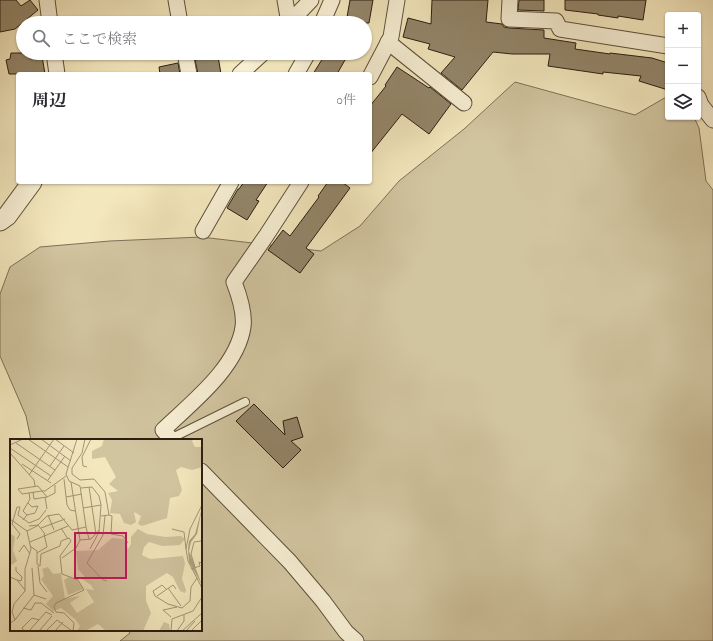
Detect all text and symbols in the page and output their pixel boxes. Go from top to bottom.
map controls [665,12,701,120]
button: + [665,12,701,48]
search box [16,16,372,60]
icon: search [30,27,52,49]
text: ここで検索 [62,30,137,49]
button: − [665,48,701,84]
button: layers [665,84,701,120]
text: 周辺 [32,90,66,111]
text: 0件 [336,92,356,108]
inset map [10,439,202,631]

